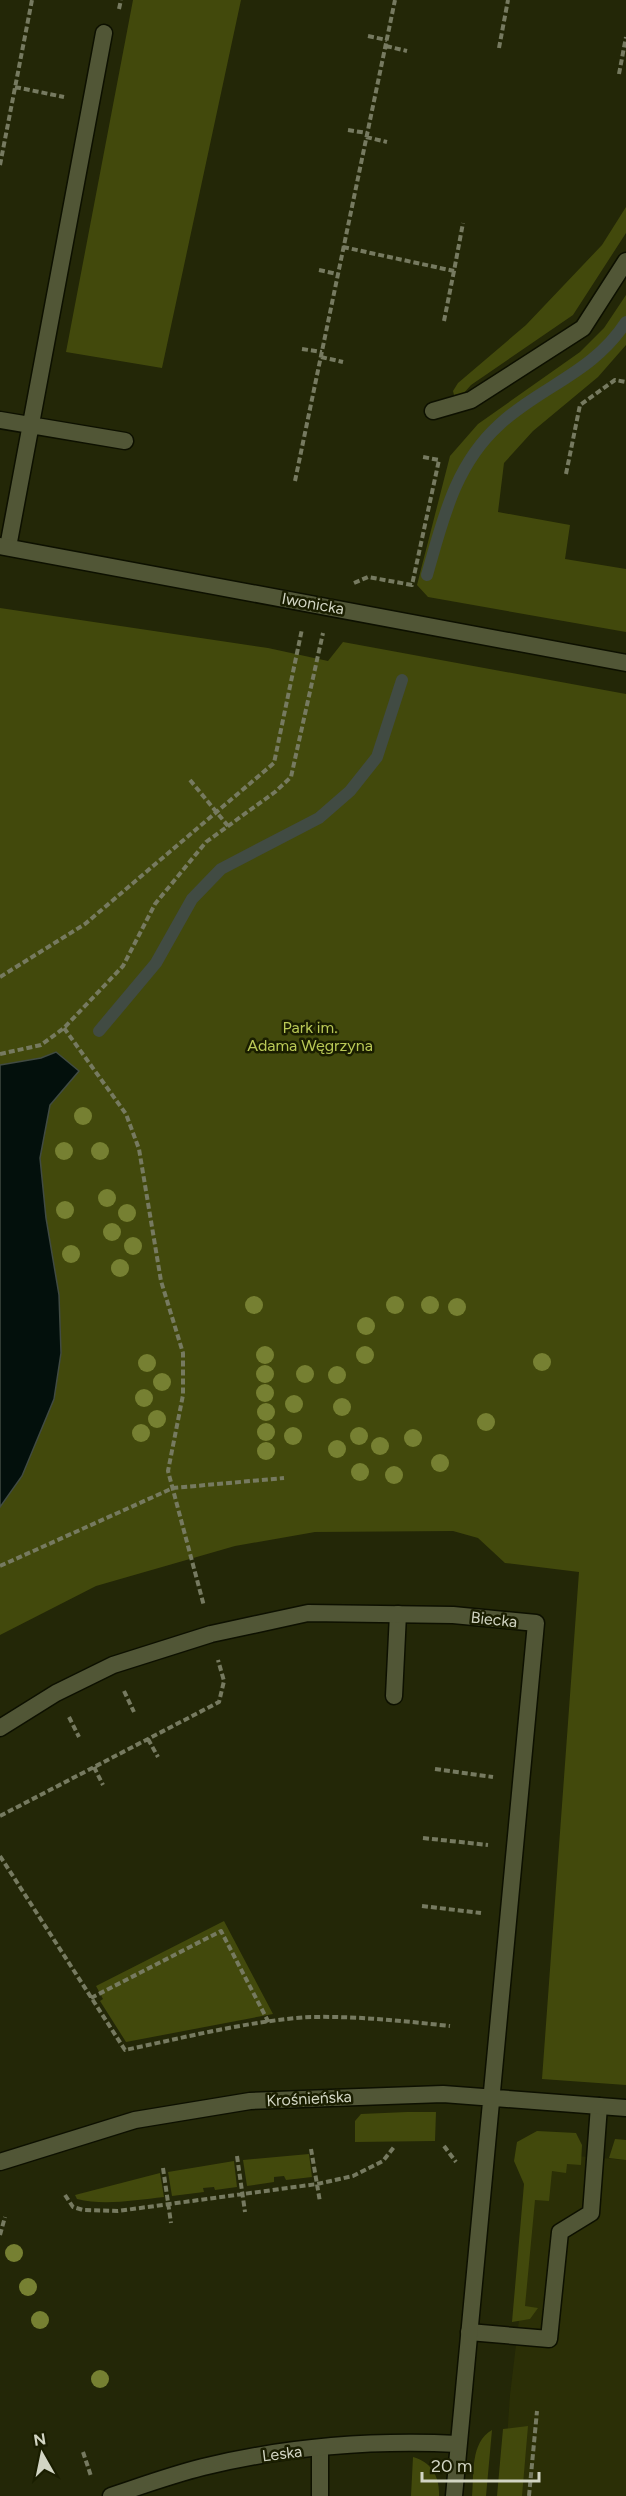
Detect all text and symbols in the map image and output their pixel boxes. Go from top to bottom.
street label: Iwonicka [280,589,346,618]
park label: Park im. Adama Węgrzyna [247,1018,373,1055]
street label: Biecka [470,1608,518,1631]
street label: Krośnieńska [266,2087,352,2110]
north arrow [12,2424,72,2484]
text: N [32,2429,47,2450]
street label: Leska [261,2442,303,2465]
scale bar [422,2445,539,2483]
text: 20 m [431,2455,472,2477]

